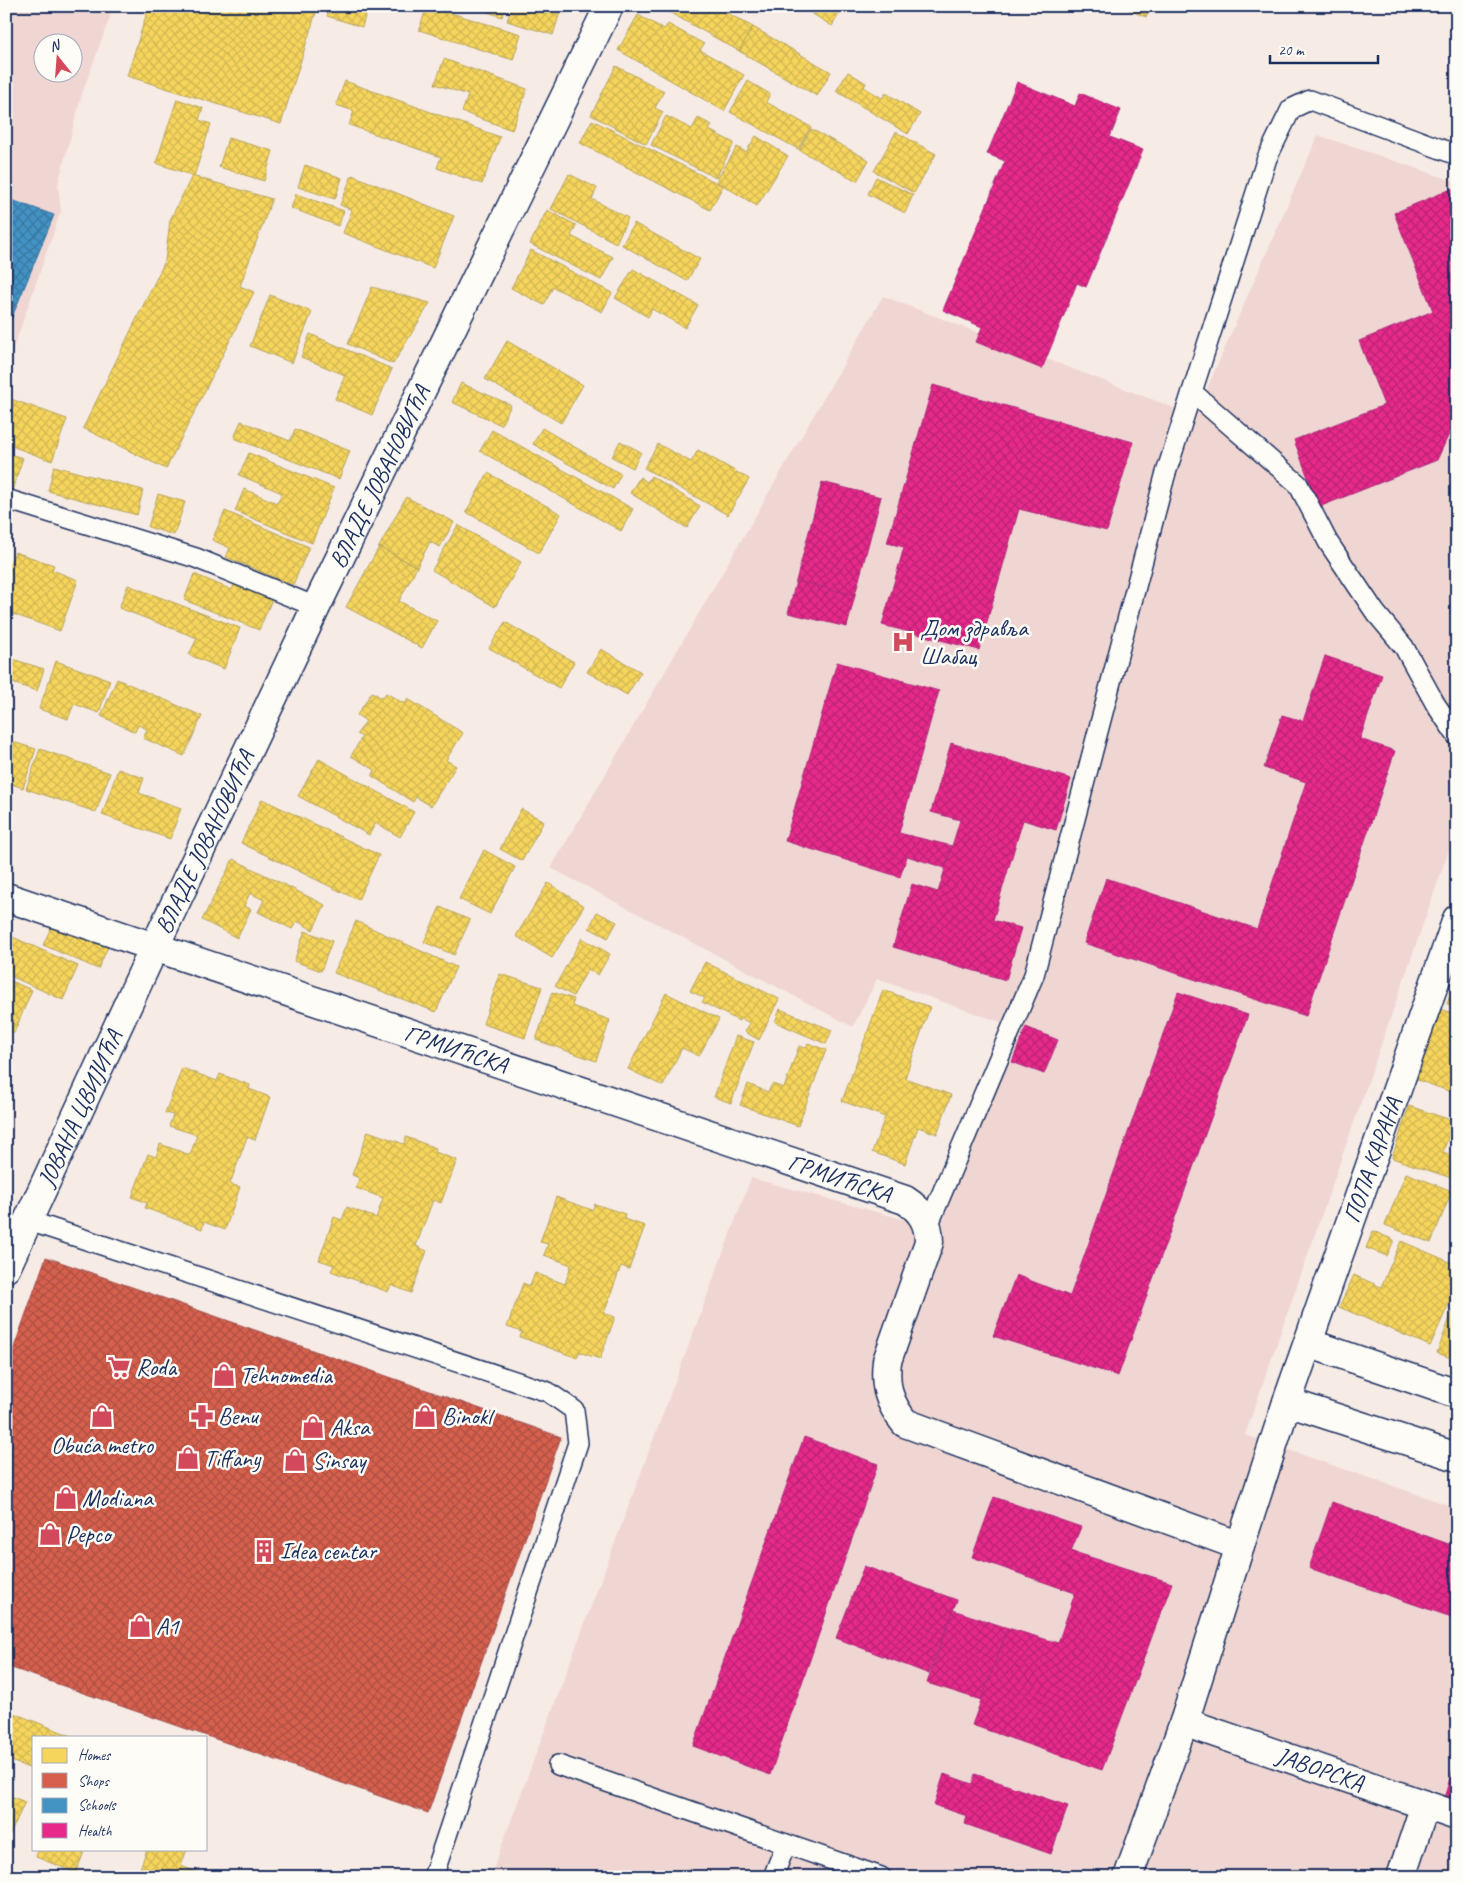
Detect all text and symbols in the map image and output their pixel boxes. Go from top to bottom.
north arrow [32,32,82,82]
scale bar [1270,32,1378,64]
text: N [48,36,63,55]
text: 20 m [1278,41,1305,60]
street label: ВЛАДЕ ЈОВАНОВИЋА [322,380,437,573]
place label: Дом здравља Шабац [920,613,1029,671]
hospital icon: Дом здравља Шабац [890,629,916,655]
street label: ВЛАДЕ ЈОВАНОВИЋА [148,745,261,938]
street label: ГРМИЋСКА [401,1017,512,1080]
street label: ЈОВАНА ЦВИЈИЋА [30,1024,129,1192]
street label: ПОПА КАРАНА [1336,1093,1408,1227]
street label: ГРМИЋСКА [785,1147,896,1210]
place label: Roda [136,1352,178,1382]
supermarket icon: Roda [106,1354,132,1380]
place label: Tehnomedia [240,1360,333,1390]
shop icon: Tehnomedia [211,1362,237,1388]
place label: Benu [218,1401,260,1431]
place label: Binokl [442,1401,495,1431]
shop icon: Obuća metro [89,1403,115,1429]
pharmacy icon: Benu [189,1403,215,1429]
shop icon: Binokl [412,1403,438,1429]
place label: Aksa [330,1412,371,1442]
shop icon: Aksa [300,1414,326,1440]
place label: Obuća metro [51,1430,155,1460]
place label: Tiffany [204,1443,262,1473]
shop icon: Tiffany [175,1445,201,1471]
place label: Sinsay [312,1445,367,1475]
shop icon: Sinsay [282,1447,308,1473]
place label: Modiana [82,1483,154,1513]
shop icon: Modiana [53,1485,79,1511]
place label: Pepco [66,1519,113,1549]
shop icon: Pepco [37,1521,63,1547]
place label: Idea centar [280,1536,378,1566]
building icon: Idea centar [251,1538,277,1564]
place label: A1 [156,1611,180,1641]
shop icon: A1 [127,1613,153,1639]
legend [32,1736,208,1850]
street label: ЈАВОРСКА [1272,1740,1369,1798]
text: Homes [78,1746,112,1765]
text: Shops [78,1772,111,1791]
text: Schools [78,1796,117,1815]
text: Health [78,1822,112,1841]

